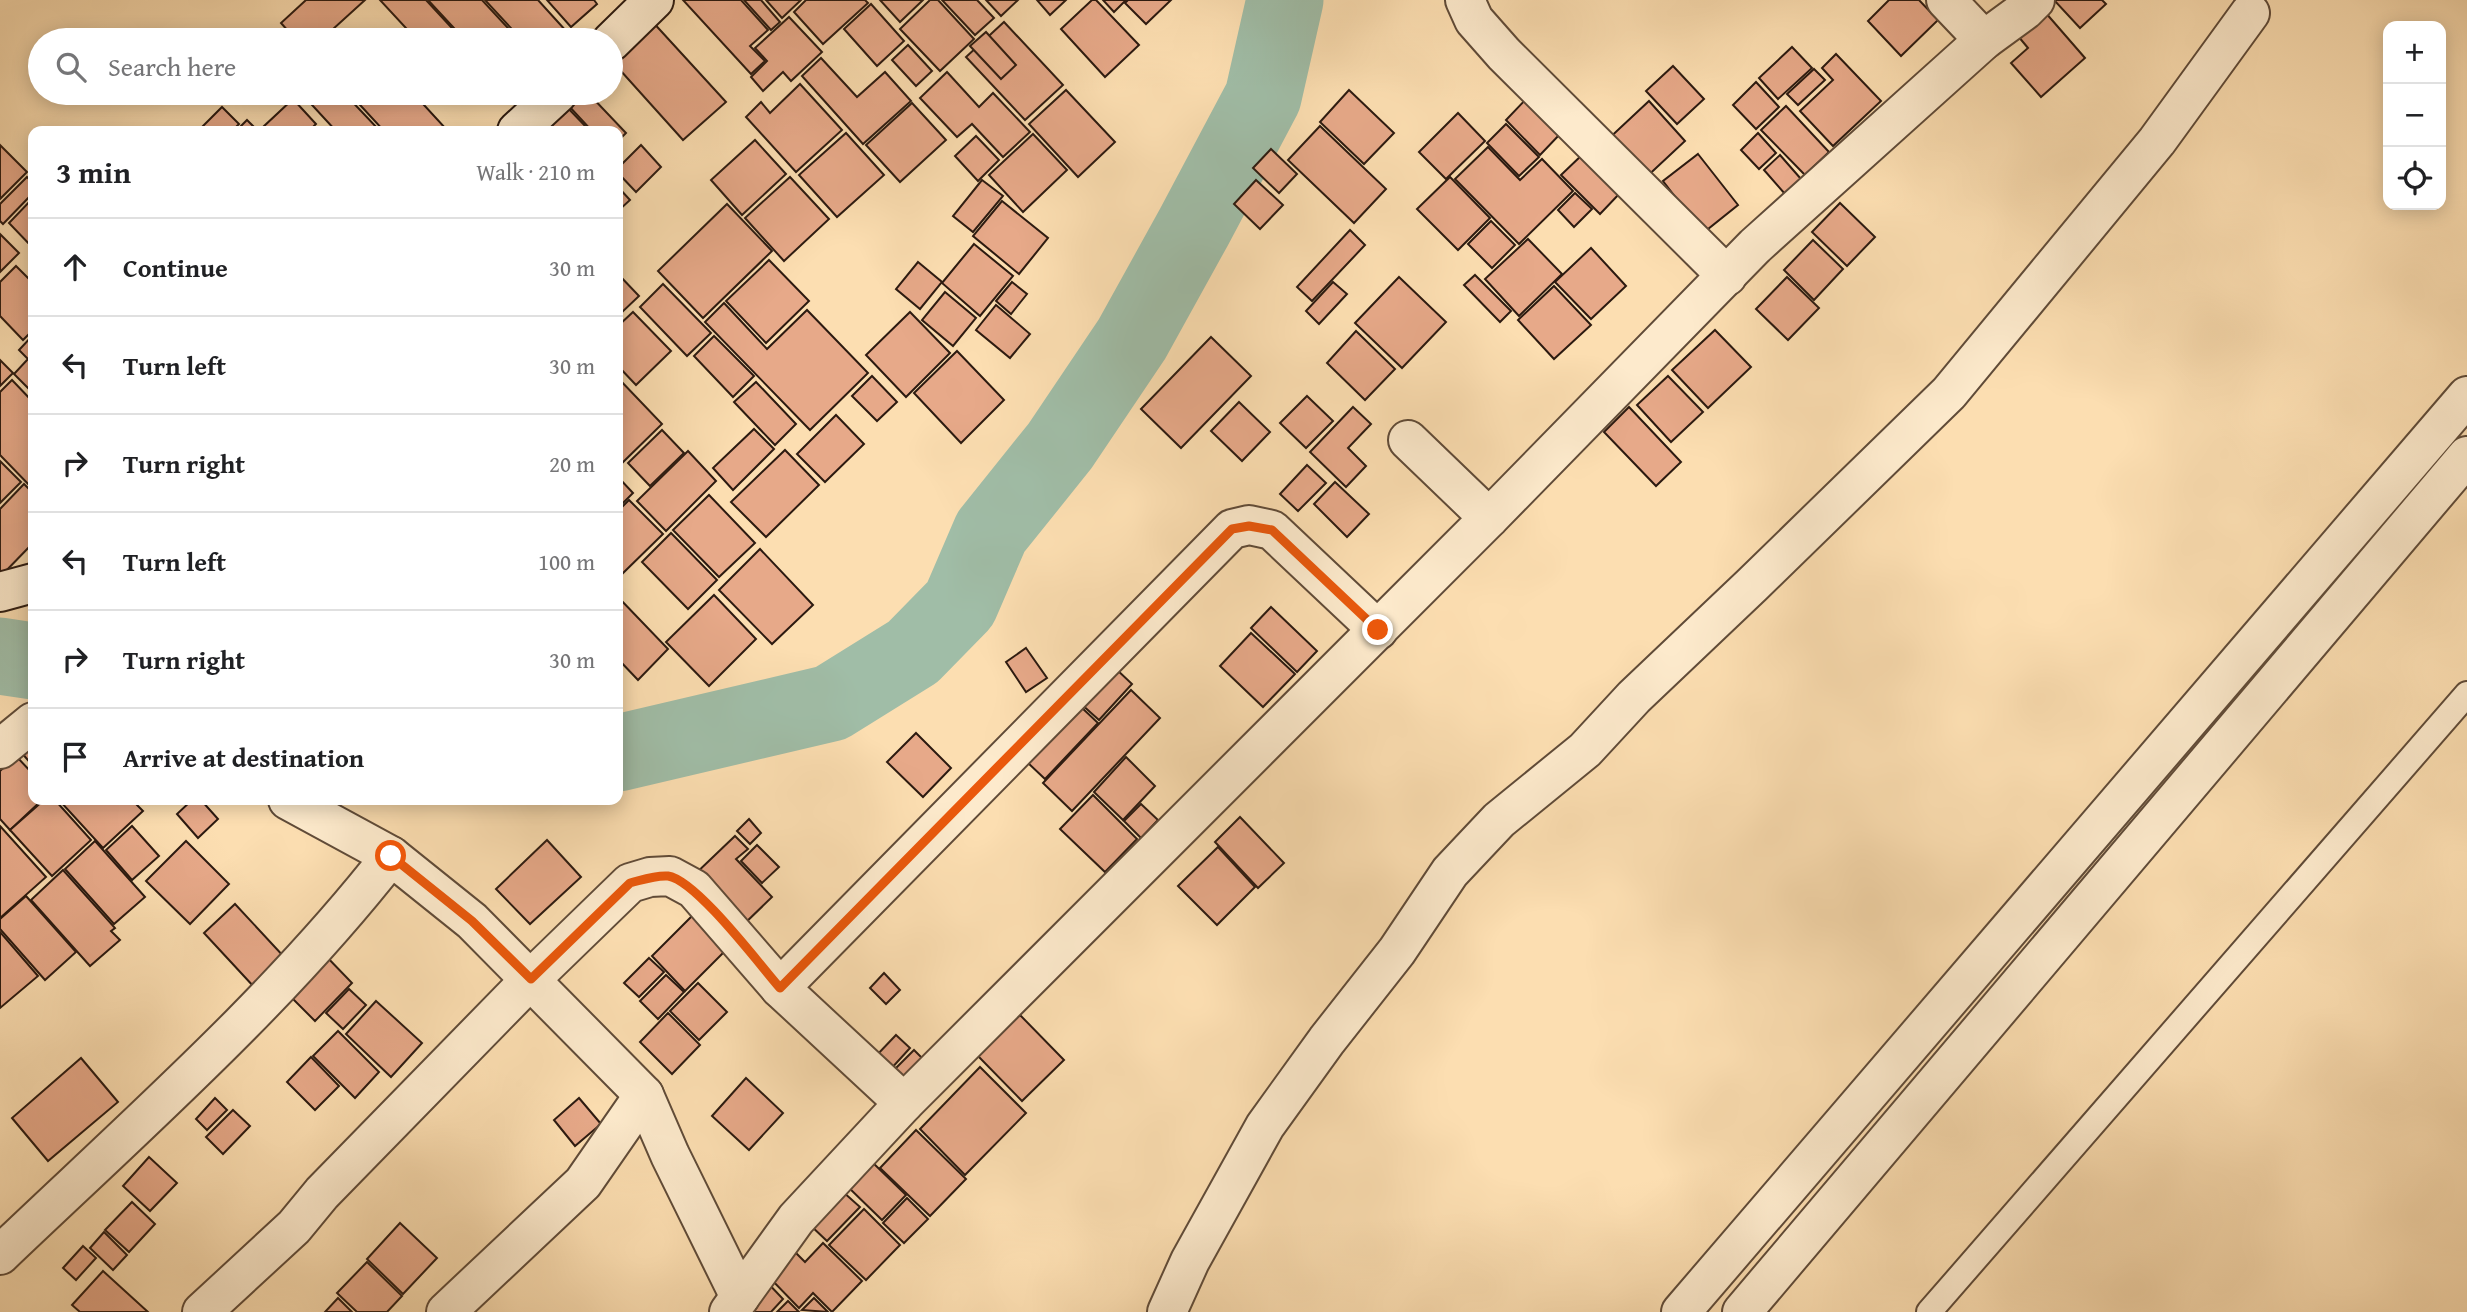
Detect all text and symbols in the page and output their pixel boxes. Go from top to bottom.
map controls [2383,21,2446,210]
button: + [2383,21,2446,84]
search box [28,28,623,105]
text: Search here [108,47,236,86]
icon: search [52,48,90,86]
button: − [2383,84,2446,147]
button: locate [2383,147,2446,210]
text: 3 min [56,150,131,194]
text: Walk · 210 m [476,155,595,188]
icon: ahead [56,248,94,286]
text: Continue [123,248,228,287]
text: 30 m [549,251,595,284]
icon: left [56,346,94,384]
text: Turn left [123,346,226,385]
text: 30 m [549,349,595,382]
icon: right [56,444,94,482]
text: Turn right [123,444,245,483]
text: 20 m [549,447,595,480]
icon: left [56,542,94,580]
text: Turn left [123,542,226,581]
text: 100 m [538,545,595,578]
route end [1362,614,1393,645]
icon: right [56,640,94,678]
text: Turn right [123,640,245,679]
text: 30 m [549,643,595,676]
icon: arrive [56,738,94,776]
text: Arrive at destination [123,738,364,777]
route start [375,840,406,871]

